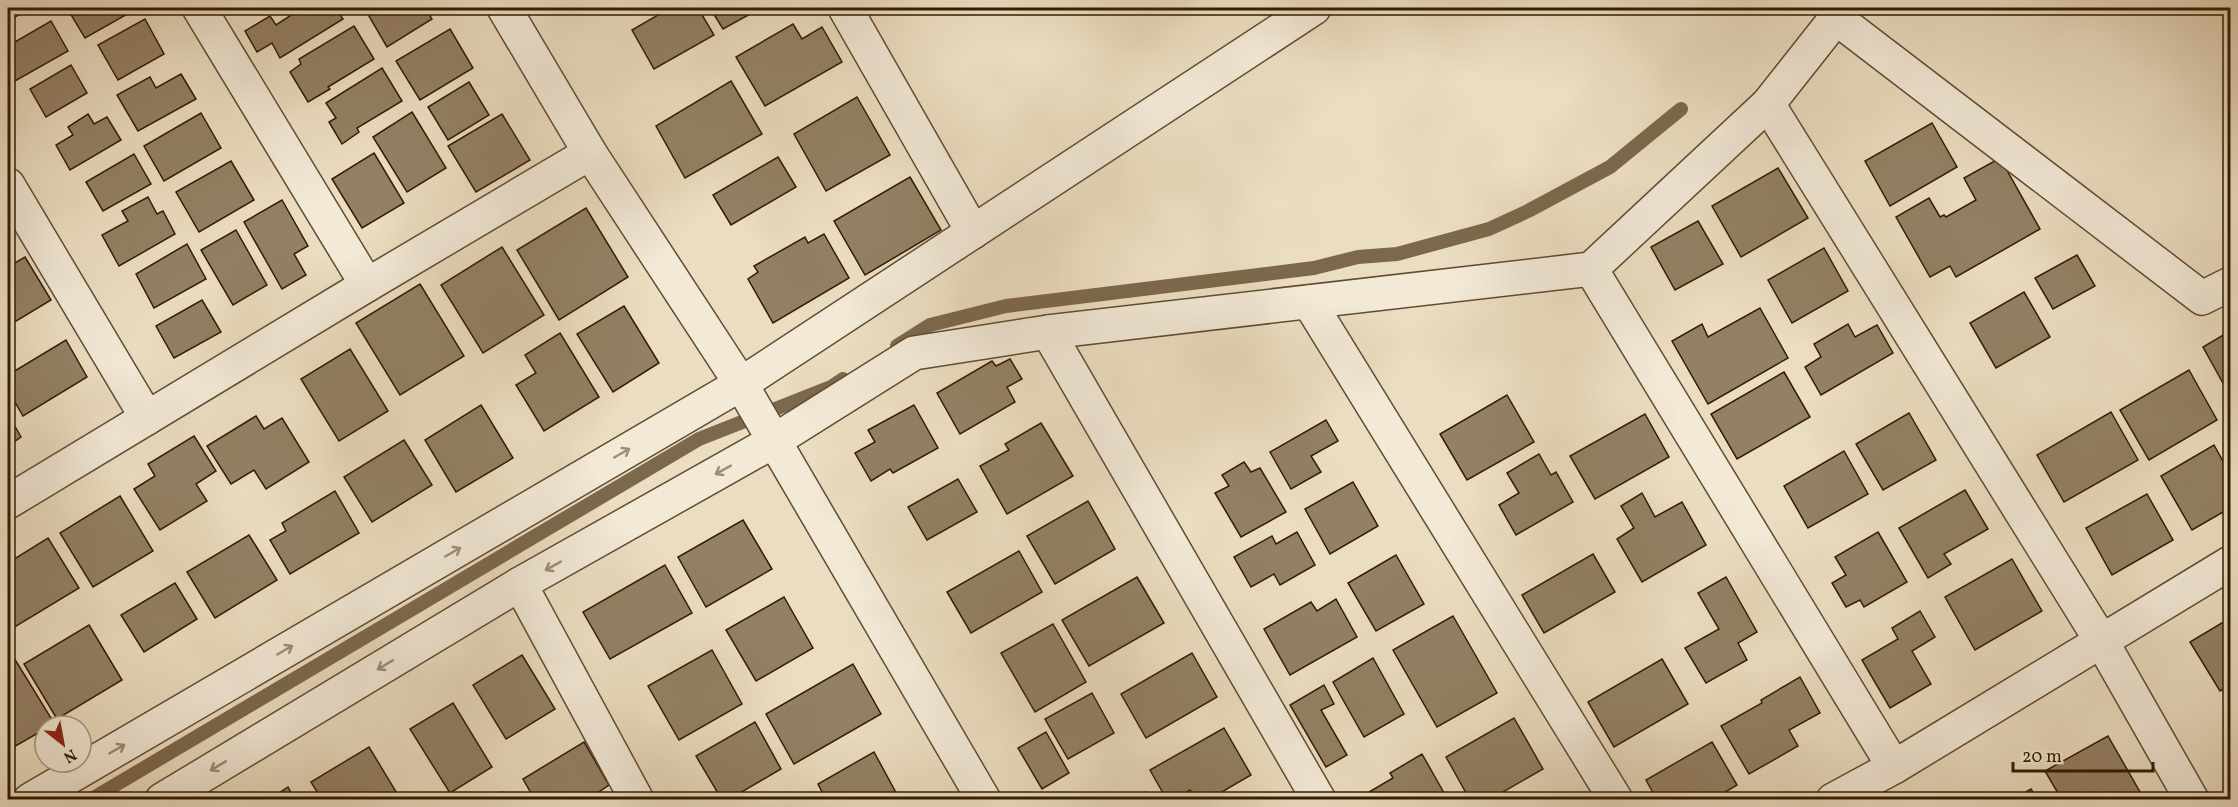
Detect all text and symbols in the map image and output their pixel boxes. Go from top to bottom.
one-way arrow [613,447,630,459]
one-way arrow [715,464,732,476]
one-way arrow [444,546,461,558]
one-way arrow [545,560,562,572]
one-way arrow [276,644,293,656]
one-way arrow [377,660,394,672]
north arrow [33,714,93,774]
scale bar [2013,735,2152,773]
one-way arrow [108,742,125,754]
text: N [59,743,80,768]
text: 20 m [2022,745,2062,770]
one-way arrow [210,760,227,772]

